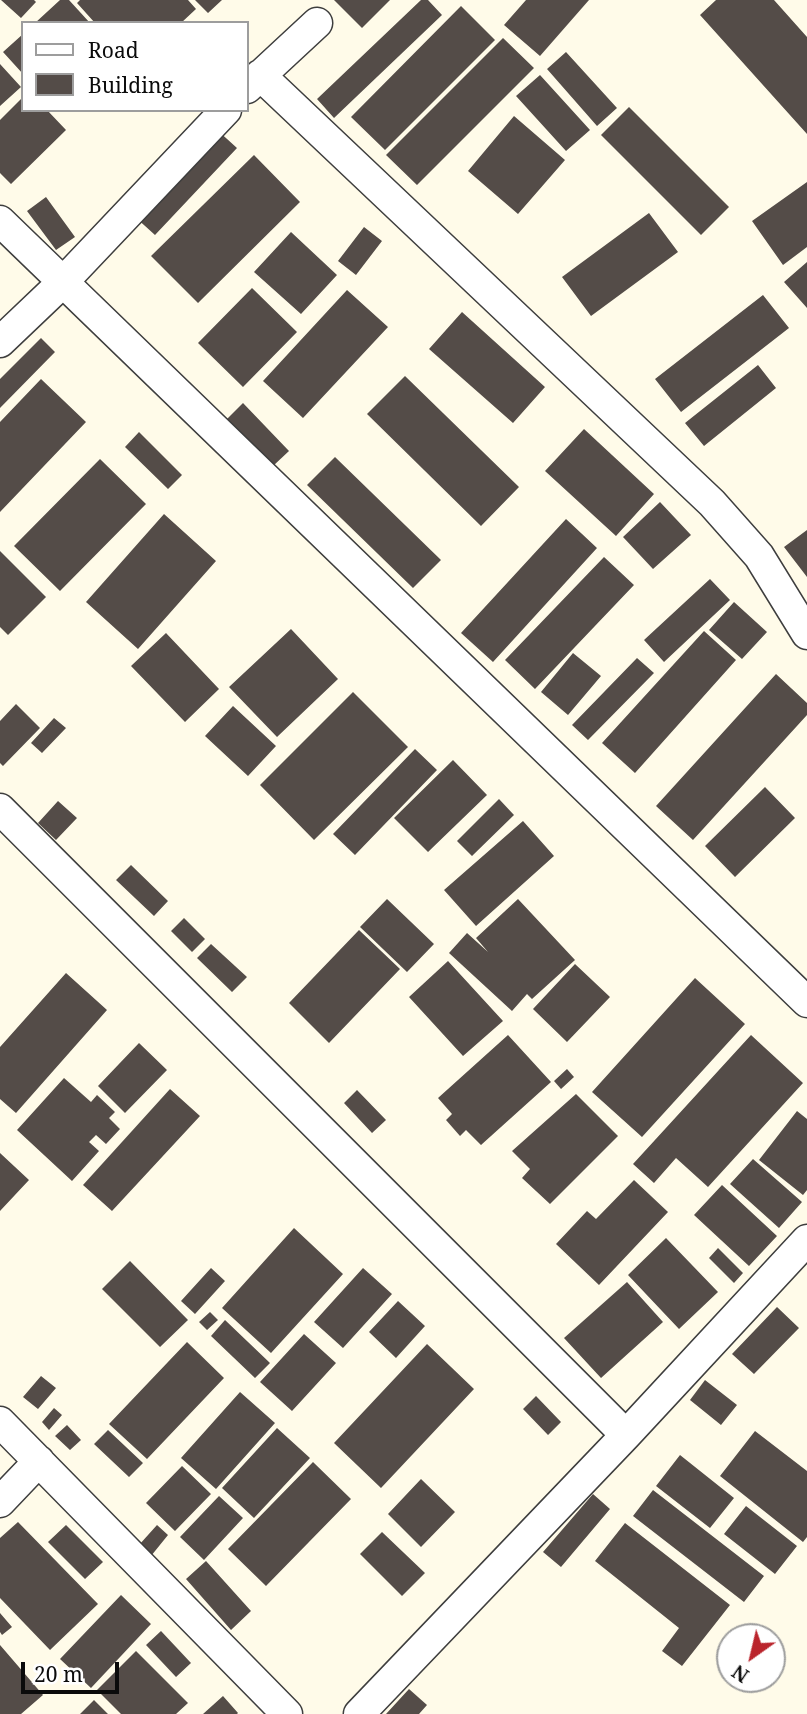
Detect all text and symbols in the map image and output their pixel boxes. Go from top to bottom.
legend [21,21,248,112]
text: Road [88,36,139,64]
text: Building [88,71,173,99]
north arrow [716,1623,786,1693]
scale bar [24,1648,122,1692]
text: N [727,1659,754,1689]
text: 20 m [34,1660,83,1688]

